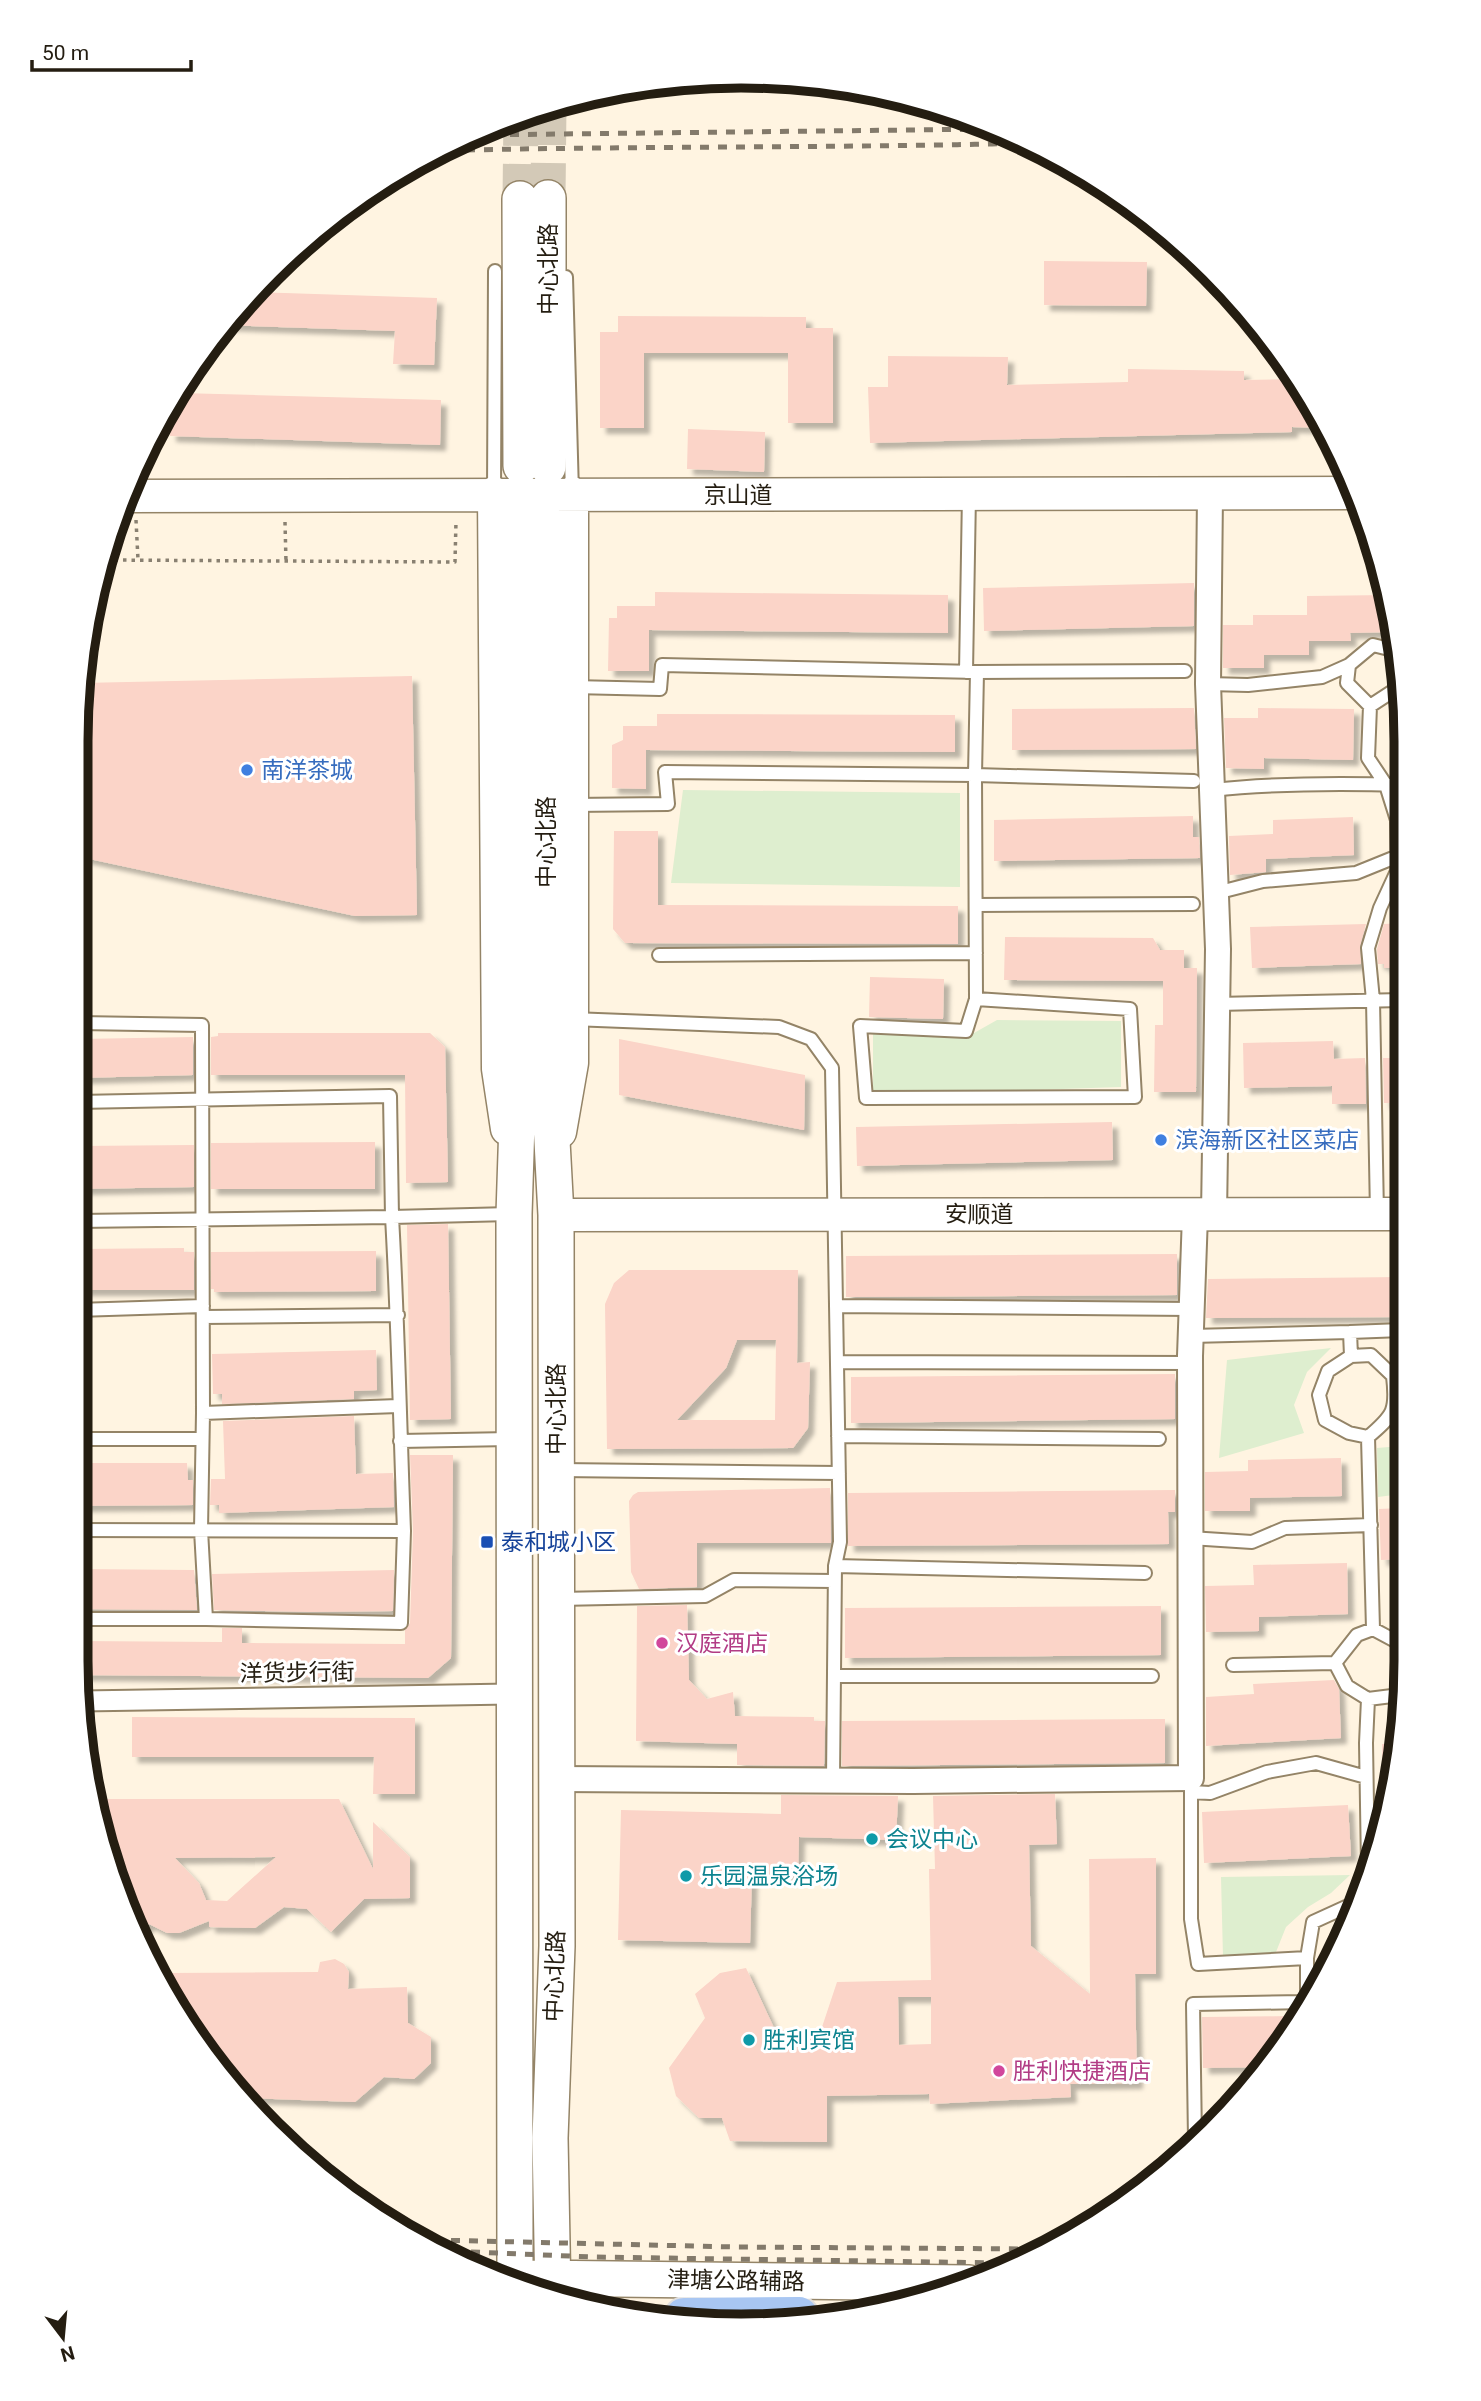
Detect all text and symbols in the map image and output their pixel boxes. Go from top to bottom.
scale bar [32,28,191,72]
text: 50 m [42,41,89,65]
street label: 中心北路 [535,223,562,315]
street label: 京山道 [704,482,773,509]
place label: 南洋茶城 [261,757,353,784]
marker: 南洋茶城 [239,762,255,778]
street label: 中心北路 [533,796,560,888]
place label: 滨海新区社区菜店 [1175,1127,1359,1154]
marker: 滨海新区社区菜店 [1153,1132,1169,1148]
street label: 安顺道 [945,1201,1014,1228]
street label: 中心北路 [543,1363,570,1455]
place label: 泰和城小区 [501,1529,616,1556]
marker: 泰和城小区 [479,1534,495,1550]
place label: 汉庭酒店 [676,1630,768,1657]
marker: 汉庭酒店 [654,1635,670,1651]
street label: 洋货步行街 [239,1658,355,1688]
place label: 会议中心 [886,1826,978,1853]
marker: 会议中心 [864,1831,880,1847]
place label: 乐园温泉浴场 [700,1863,838,1890]
marker: 乐园温泉浴场 [678,1868,694,1884]
street label: 中心北路 [540,1930,570,2022]
place label: 胜利宾馆 [763,2027,855,2054]
marker: 胜利宾馆 [741,2032,757,2048]
place label: 胜利快捷酒店 [1013,2058,1151,2085]
marker: 胜利快捷酒店 [991,2063,1007,2079]
street label: 津塘公路辅路 [667,2266,805,2296]
north arrow [28,2303,98,2373]
text: N [58,2341,77,2367]

